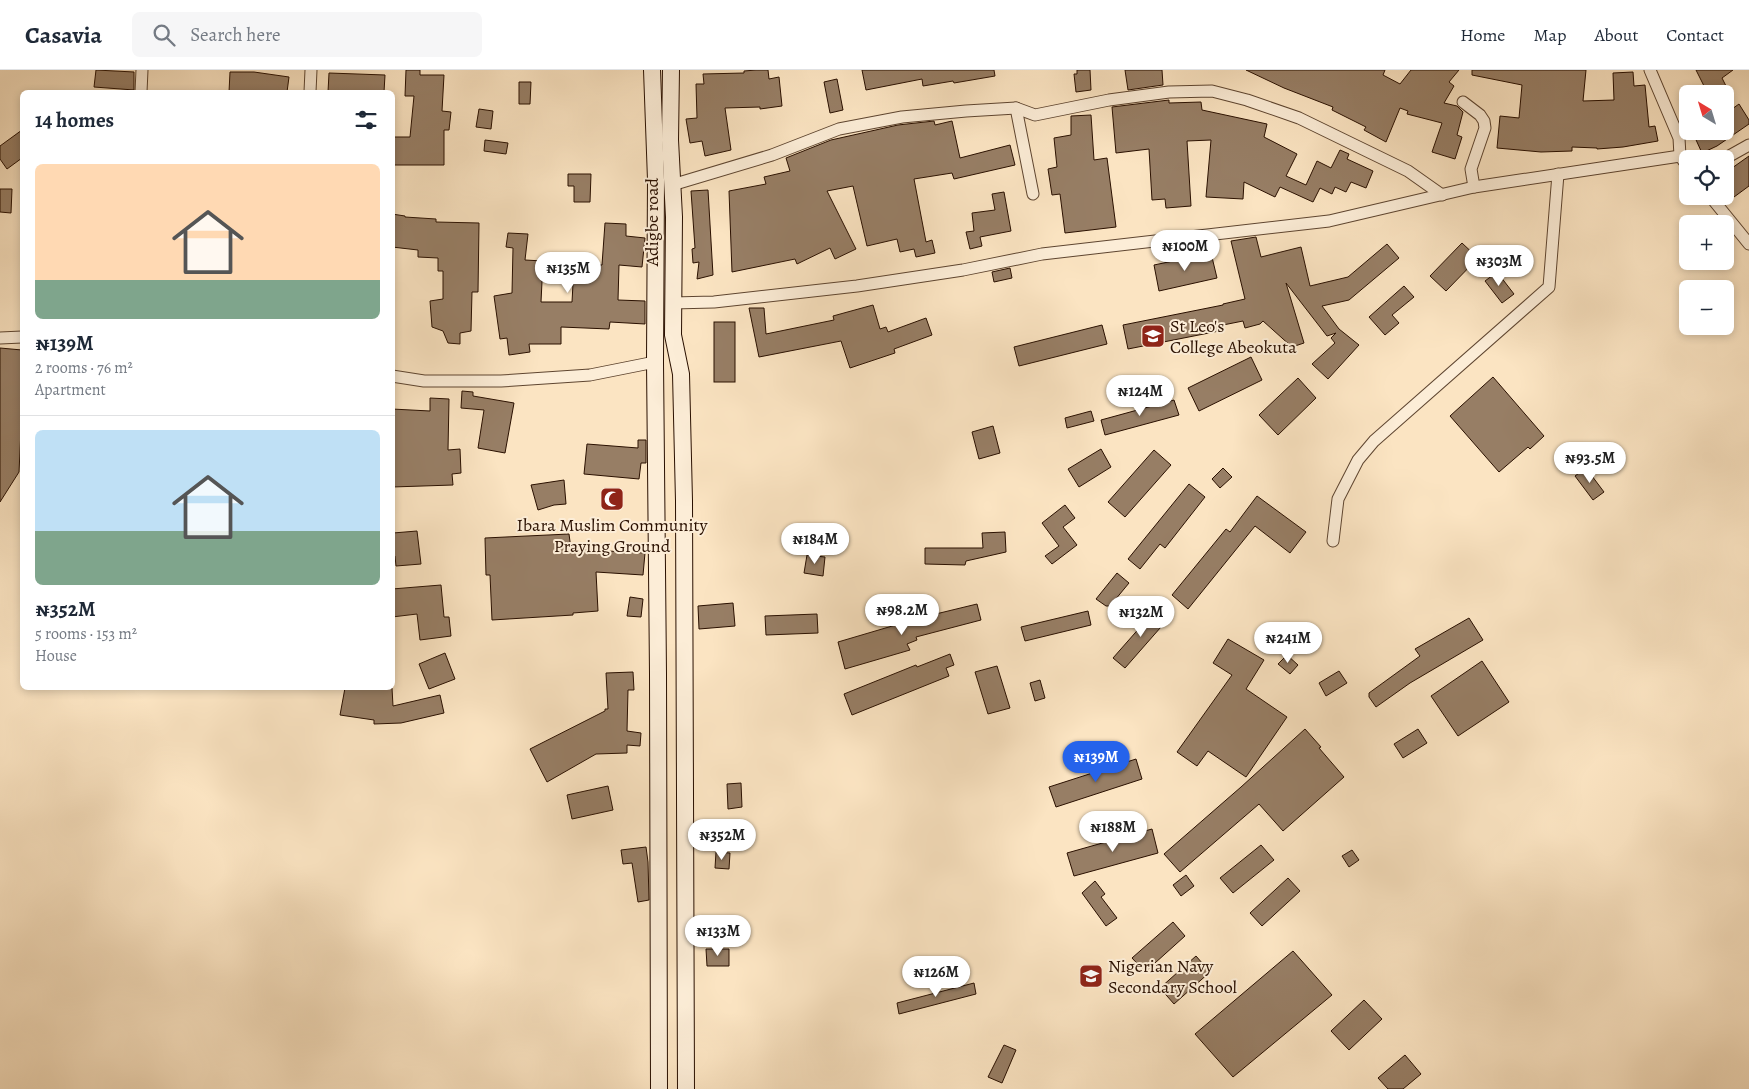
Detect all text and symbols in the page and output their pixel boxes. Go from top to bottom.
search box [132,12,482,57]
text: Casavia [25,19,102,51]
icon: search [150,21,178,49]
text: Search here [190,22,281,48]
text: Home [1460,23,1505,47]
text: Map [1533,23,1566,47]
text: About [1594,23,1638,47]
text: Contact [1666,23,1724,47]
north arrow [1679,85,1734,140]
map controls [1679,85,1734,335]
text: 14 homes [35,106,114,134]
icon: filters [352,106,380,134]
button: locate [1679,150,1734,205]
street label: Adigbe road [640,177,664,267]
icon: home [163,197,253,287]
button: + [1679,215,1734,270]
pin: ₦100M [1150,230,1220,272]
text: ₦100M [1162,235,1208,257]
pin: ₦303M [1464,244,1534,287]
text: ₦303M [1476,250,1522,272]
pin: ₦135M [533,252,603,294]
text: ₦135M [546,257,590,279]
button: − [1679,280,1734,335]
place label: St Leo's College Abeokuta [1170,314,1297,359]
school or university icon: St Leo's College Abeokuta [1140,323,1166,349]
text: ₦139M [35,329,94,357]
text: 2 rooms · 76 m² [35,357,133,379]
pin: ₦124M [1105,374,1175,417]
text: Apartment [35,379,106,401]
text: ₦124M [1117,380,1163,402]
pin: ₦93.5M [1549,442,1631,484]
text: ₦93.5M [1565,447,1615,469]
icon: home [163,462,253,552]
mosque icon: Ibara Muslim Community Praying Ground [599,486,625,512]
place label: Ibara Muslim Community Praying Ground [516,513,708,558]
pin: ₦184M [780,522,850,565]
text: ₦184M [792,528,838,550]
pin: ₦98.2M [861,594,943,636]
text: ₦352M [35,595,96,623]
pin: ₦132M [1106,596,1176,638]
text: ₦98.2M [876,599,928,621]
text: ₦132M [1118,601,1164,623]
pin: ₦241M [1253,622,1323,664]
text: 5 rooms · 153 m² [35,623,137,645]
text: ₦241M [1265,627,1311,649]
text: House [35,645,77,667]
pin: ₦139M [1061,740,1131,783]
text: ₦139M [1074,746,1118,768]
pin: ₦188M [1078,810,1148,853]
text: ₦188M [1090,816,1136,838]
pin: ₦352M [687,818,757,861]
text: ₦352M [699,824,745,846]
pin: ₦133M [683,914,753,957]
text: ₦133M [696,920,740,942]
place label: Nigerian Navy Secondary School [1108,954,1238,999]
pin: ₦126M [901,956,971,998]
text: ₦126M [913,961,959,983]
school or university icon: Nigerian Navy Secondary School [1078,963,1104,989]

